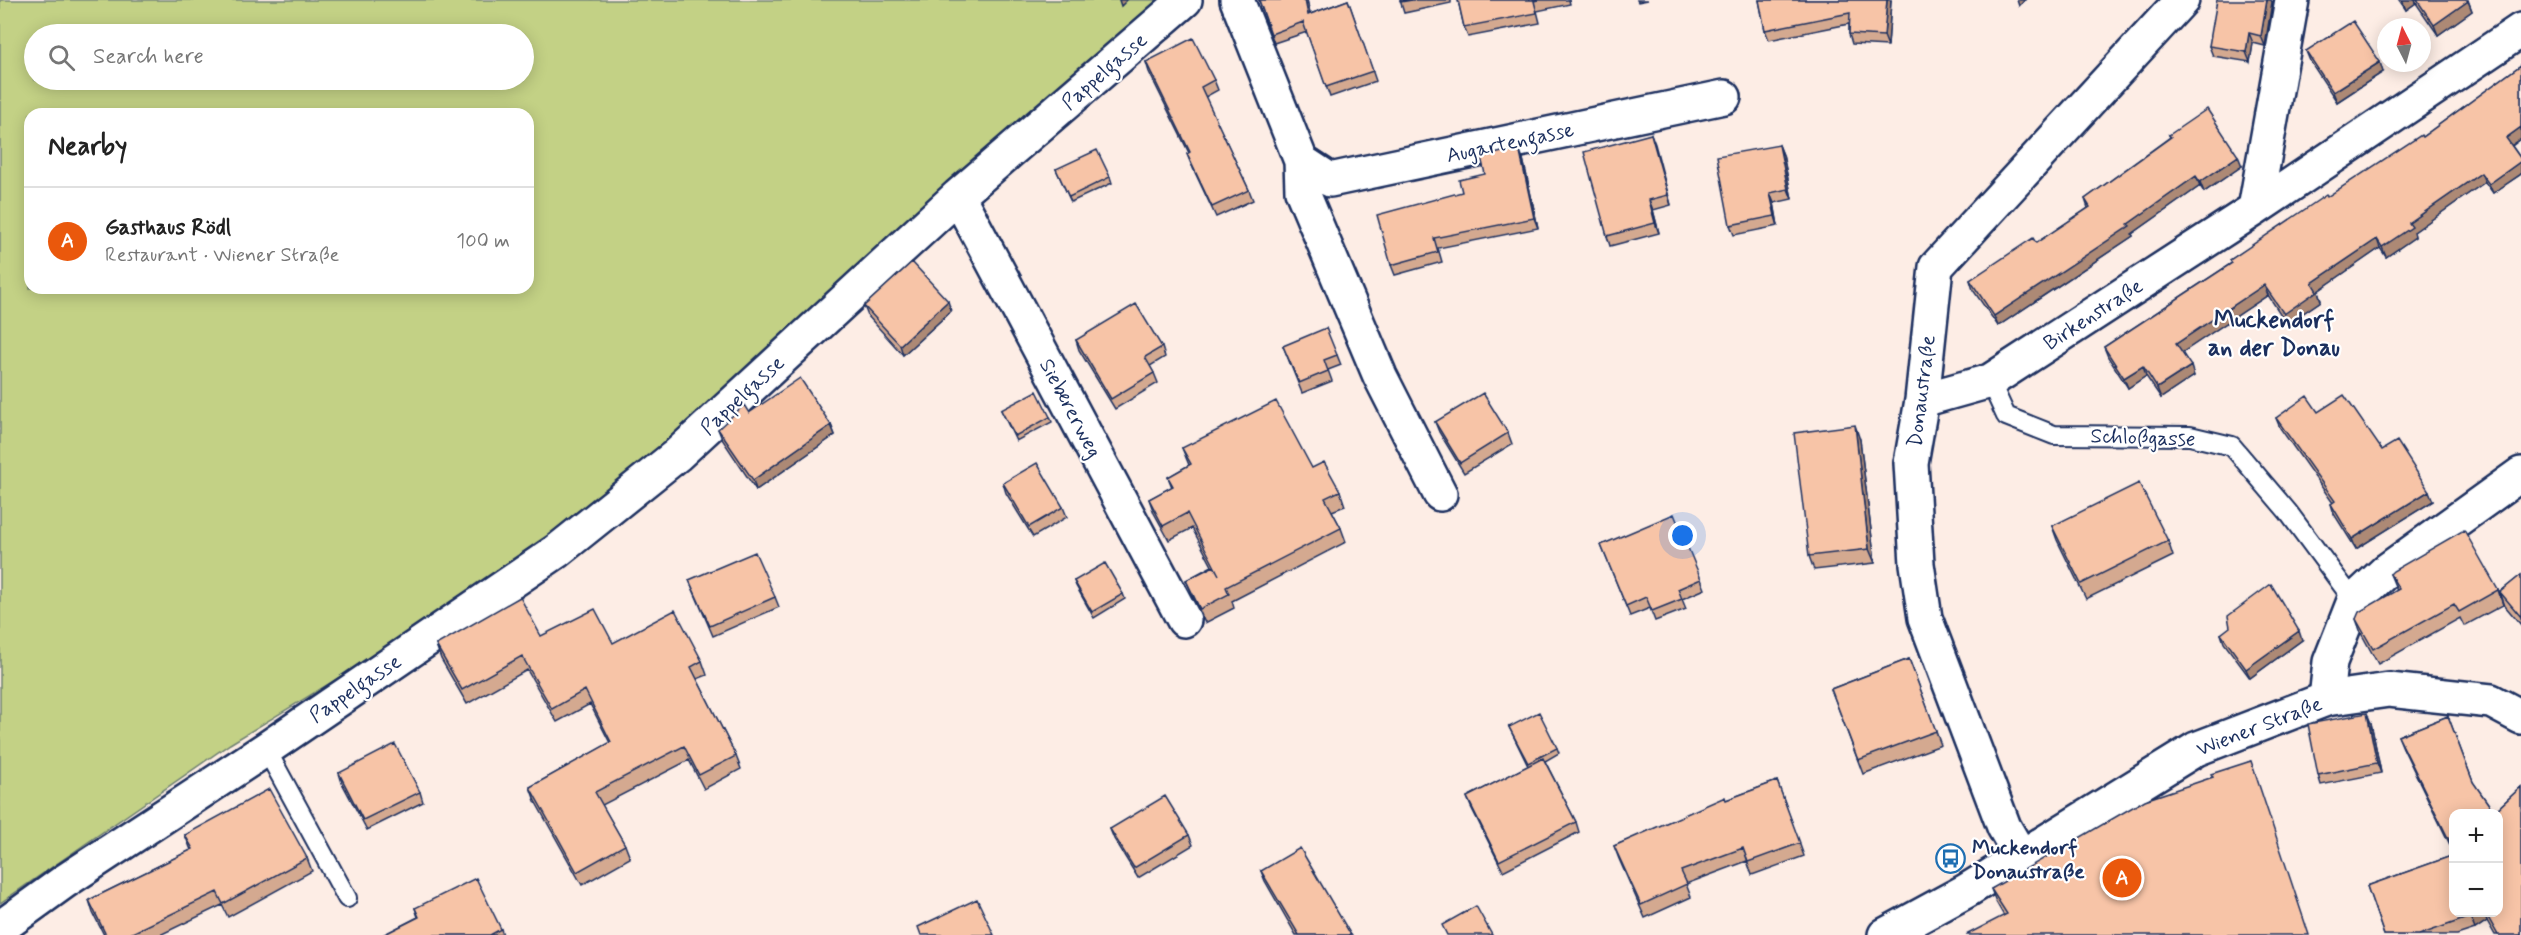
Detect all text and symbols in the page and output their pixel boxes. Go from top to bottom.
north arrow [2377,18,2431,72]
search box [24,24,534,90]
street label: Pappelgasse [1056,27,1155,118]
icon: search [45,41,78,74]
text: Search here [93,43,204,71]
street label: Augartengasse [1444,116,1577,172]
text: Nearby [48,130,127,164]
text: Gasthaus Rödl [105,214,231,242]
text: A [61,228,74,255]
text: 100 m [456,228,510,255]
text: Restaurant · Wiener Straße [105,242,339,269]
street label: Birkenstraße [2038,272,2149,357]
district label: Muckendorf an der Donau [2208,305,2340,364]
street label: Donaustraße [1901,334,1943,449]
street label: Pappelgasse [695,350,792,443]
street label: Siebererweg [1032,354,1108,463]
street label: Schloßgasse [2090,422,2196,454]
your location [1668,521,1697,550]
street label: Pappelgasse [304,648,408,731]
street label: Wiener Straße [2193,690,2326,764]
map controls [2449,809,2503,917]
button: + [2449,809,2503,863]
place label: Muckendorf Donaustraße [1972,834,2085,886]
bus stop icon: Muckendorf Donaustraße [1935,843,1967,875]
pin: A [2102,856,2142,900]
button: − [2449,863,2503,917]

